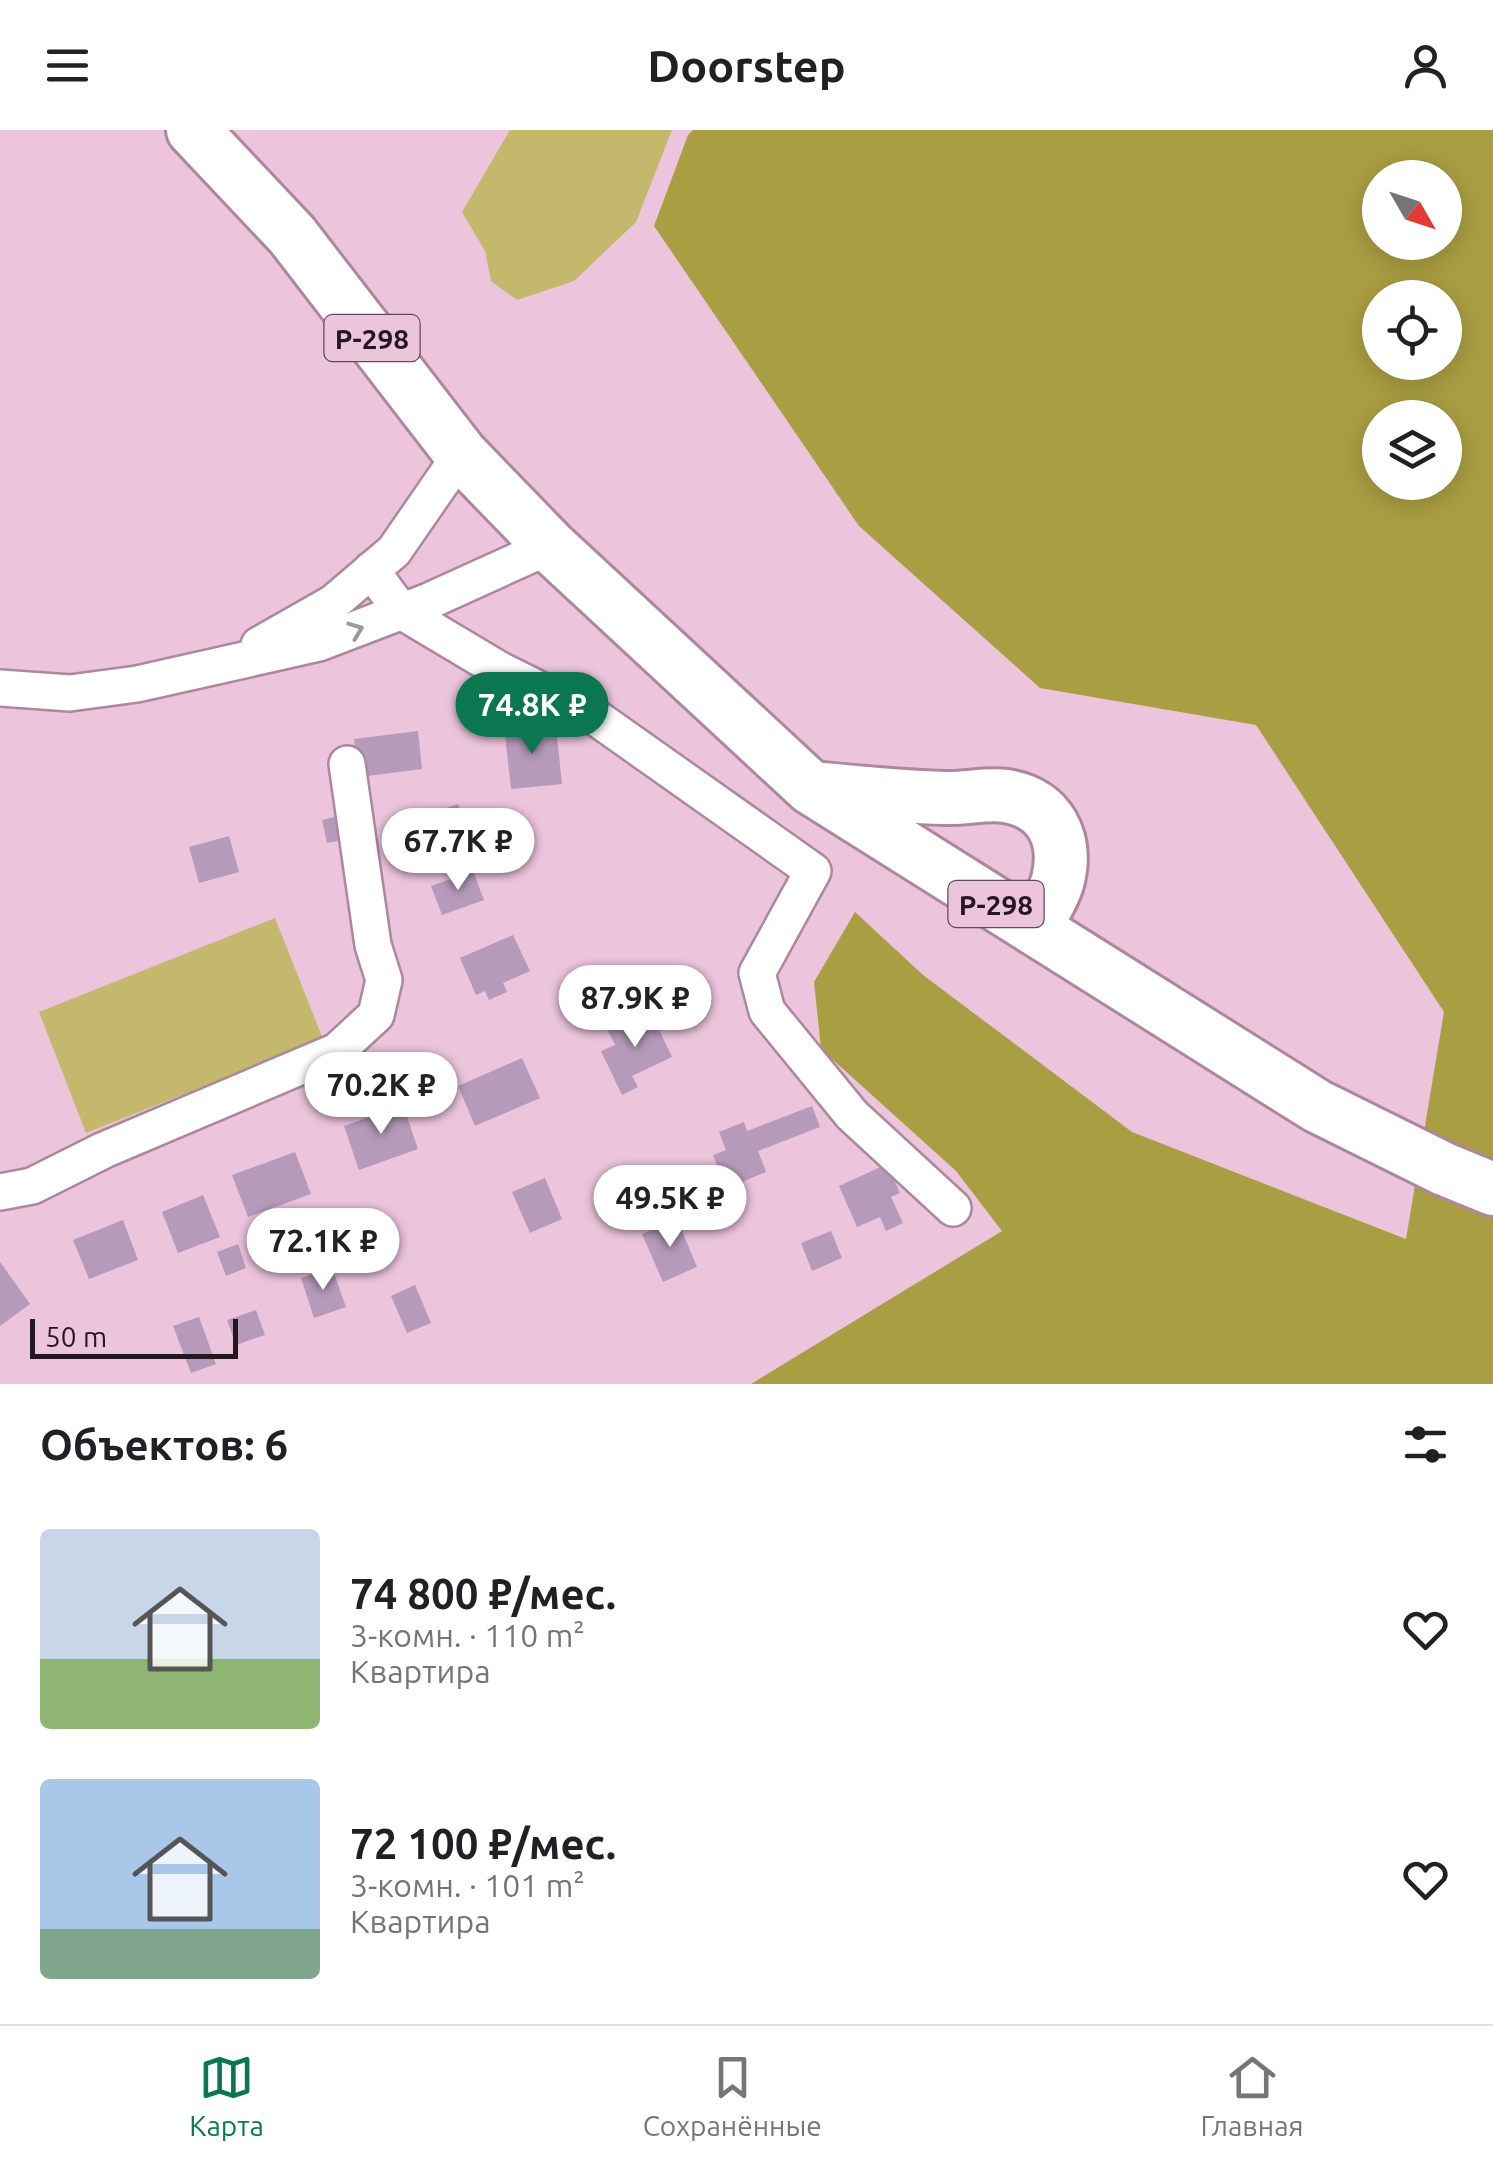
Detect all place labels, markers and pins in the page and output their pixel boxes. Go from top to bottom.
pin: 74.8K ₽ [440,672,624,757]
pin: 67.7K ₽ [366,808,550,893]
pin: 87.9K ₽ [543,965,727,1050]
pin: 70.2K ₽ [289,1052,473,1137]
pin: 49.5K ₽ [578,1165,762,1250]
pin: 72.1K ₽ [231,1208,415,1293]

